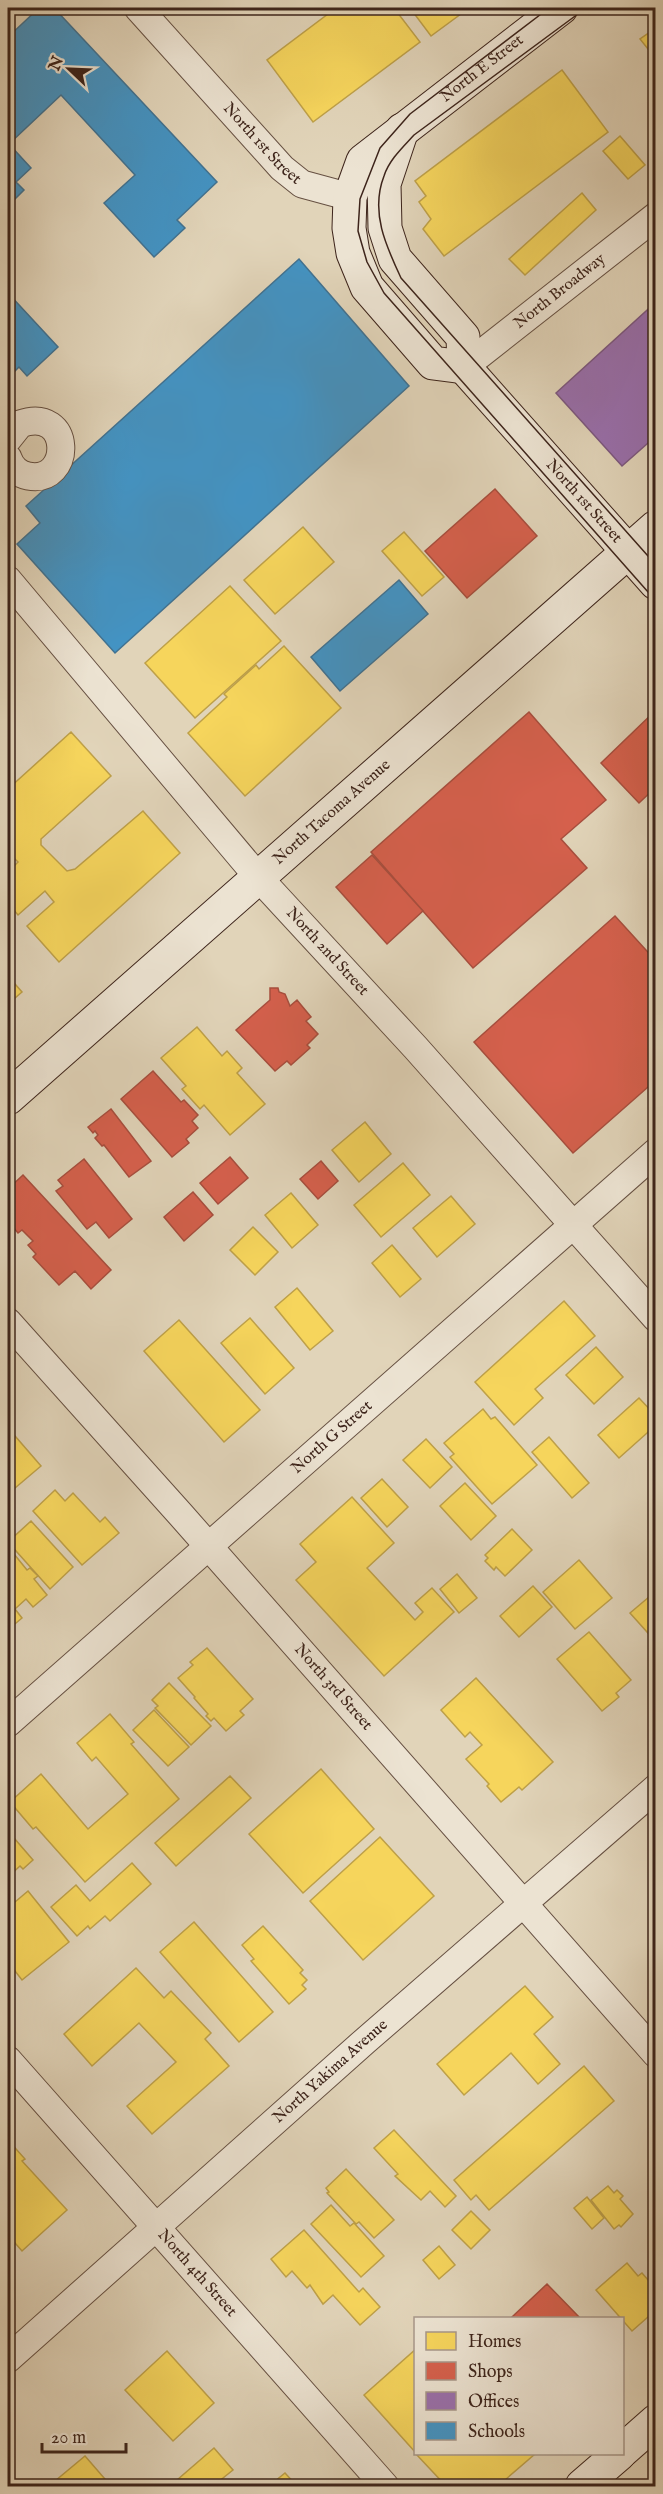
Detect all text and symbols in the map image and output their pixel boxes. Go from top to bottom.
street label: North E Street [437,30,528,107]
north arrow [39,39,99,99]
text: N [45,53,69,75]
street label: North 1st Street [218,99,306,190]
street label: North Broadway [510,249,610,334]
street label: North 1st Street [541,455,627,548]
street label: North Tacoma Avenue [269,755,395,869]
street label: North 2nd Street [281,903,373,1001]
street label: North G Street [287,1396,377,1478]
street label: North 3rd Street [289,1640,377,1735]
street label: North Yakima Avenue [269,2015,392,2128]
street label: North 4th Street [153,2225,241,2322]
legend [414,2317,624,2455]
text: Homes [468,2331,521,2354]
text: Shops [468,2361,513,2384]
text: Offices [468,2391,519,2414]
scale bar [42,2416,126,2454]
text: Schools [468,2421,525,2444]
text: 20 m [51,2427,86,2450]

